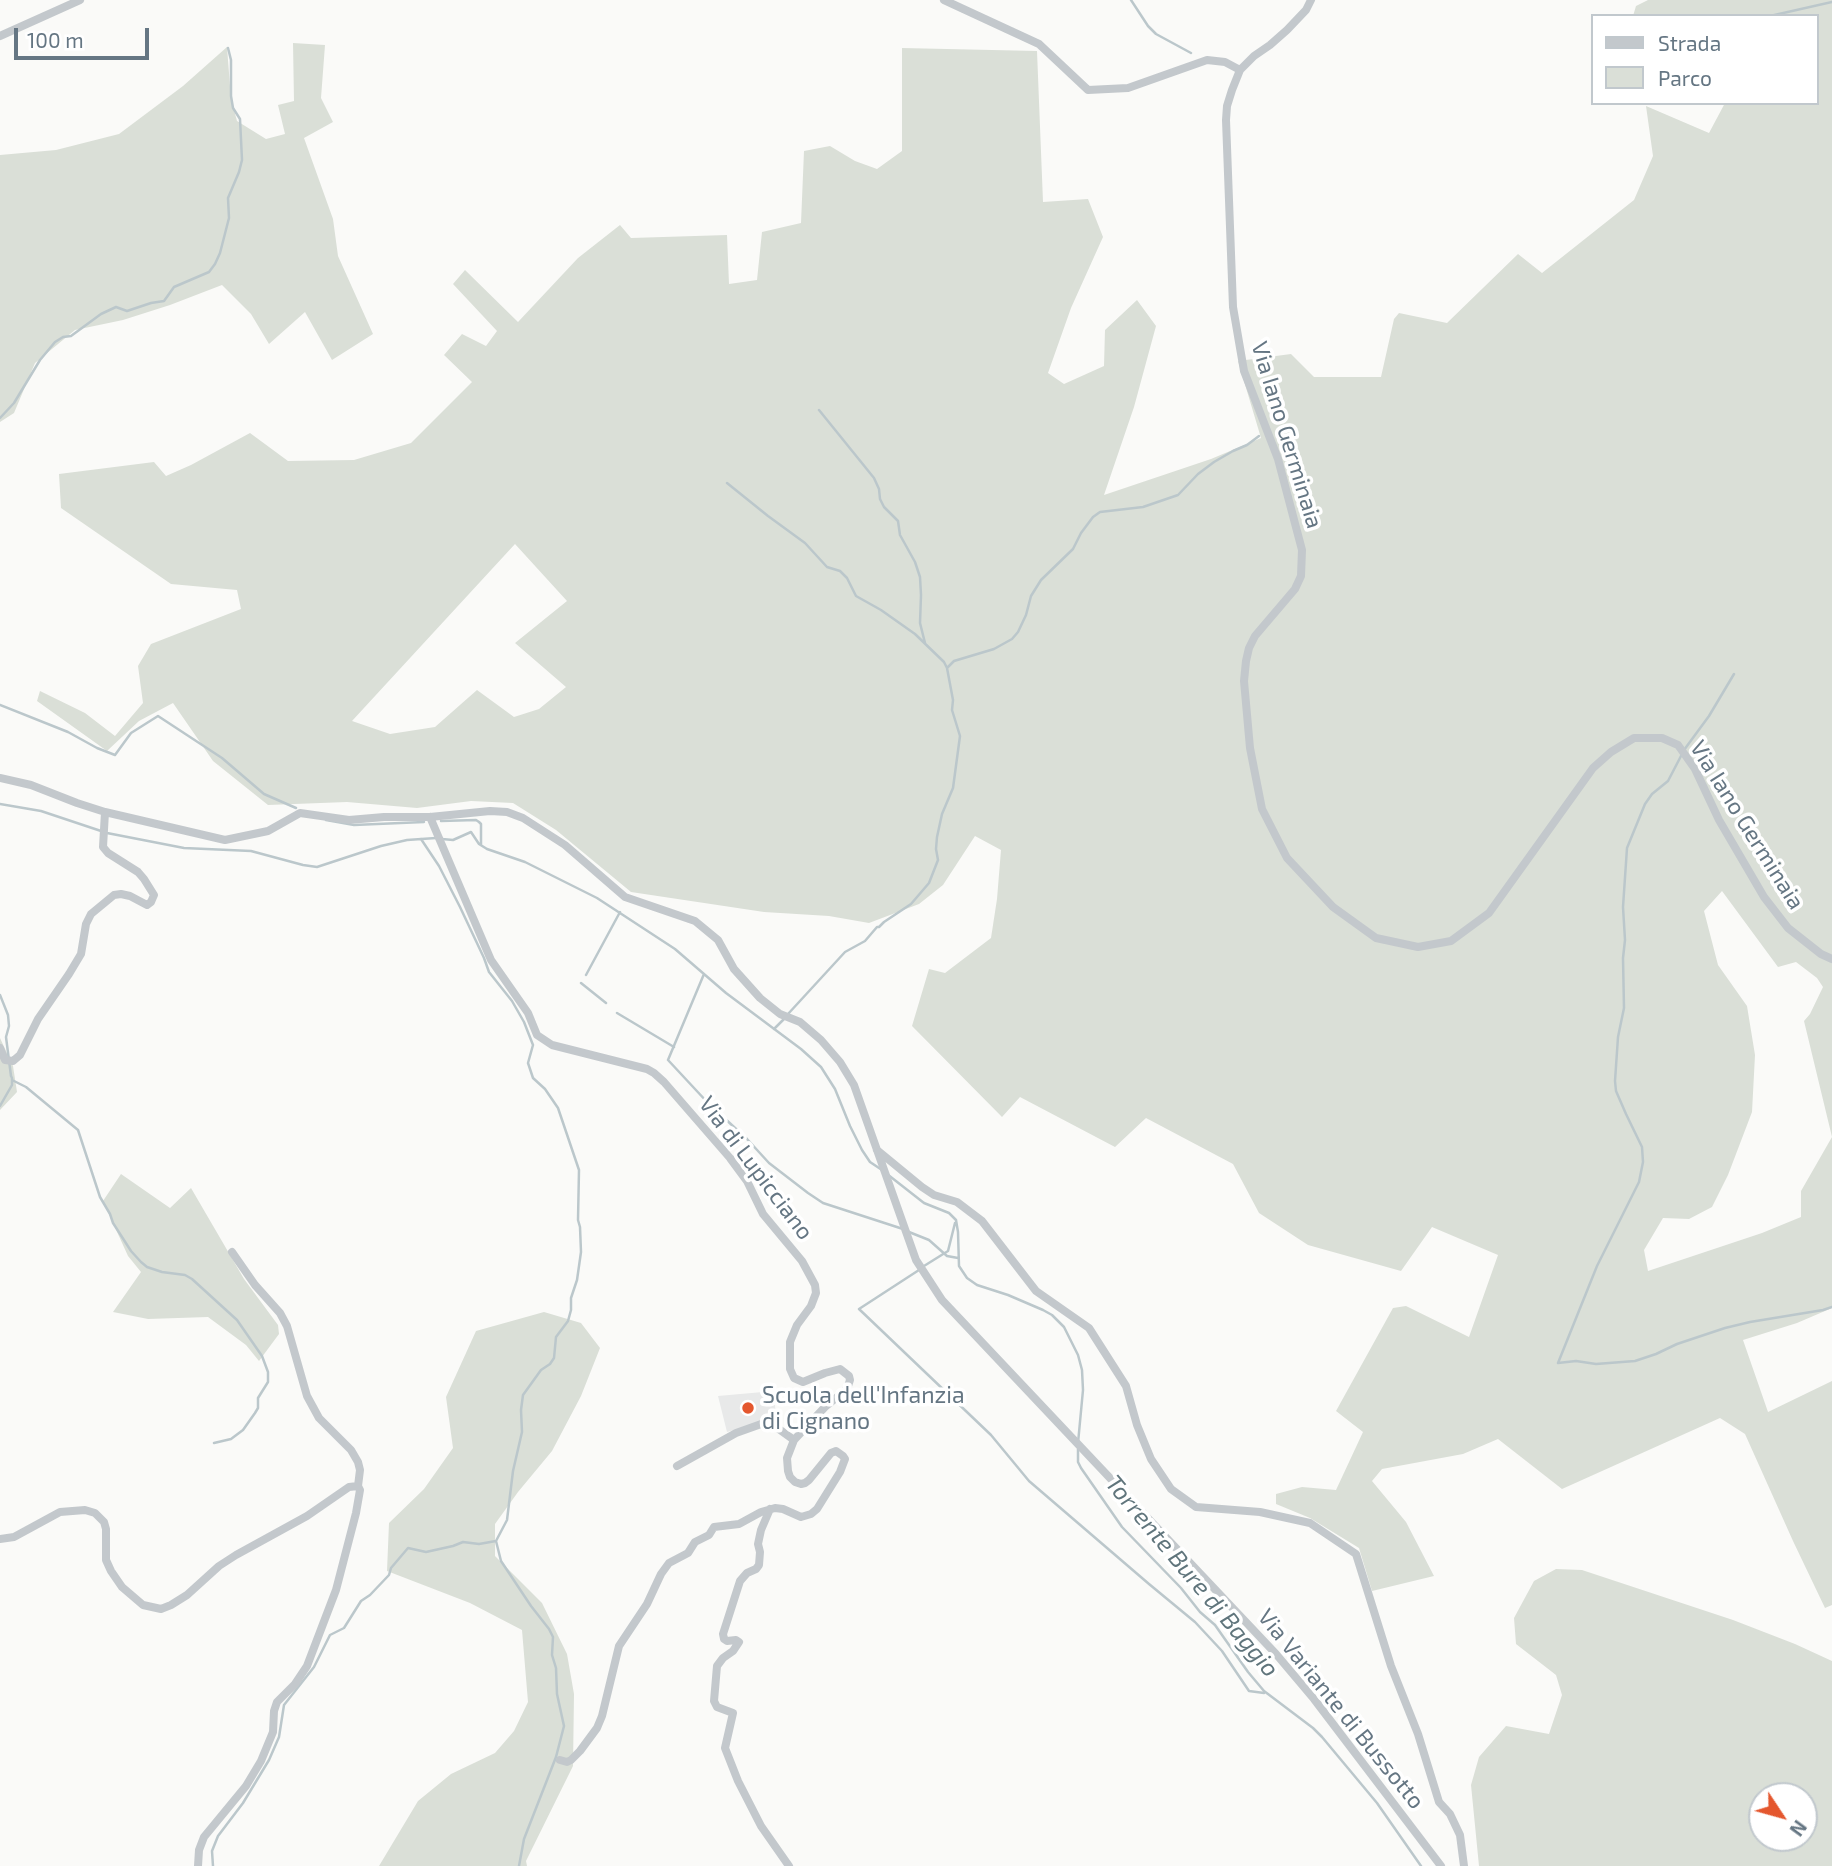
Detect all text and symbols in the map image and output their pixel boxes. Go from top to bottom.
scale bar [18,14,152,58]
legend [1590,14,1818,105]
text: 100 m [27,27,84,52]
text: Strada [1658,30,1721,55]
text: Parco [1658,65,1712,90]
street label: Via Iano Germinaia [1245,338,1329,532]
street label: Via Iano Germinaia [1684,735,1810,915]
street label: Via di Lupicciano [693,1091,819,1245]
place label: Scuola dell'Infanzia di Cignano [762,1381,965,1435]
marker: Scuola dell'Infanzia di Cignano [740,1400,756,1416]
water label: Torrente Bure di Baggio [1099,1469,1285,1683]
street label: Via Variante di Bussotto [1252,1604,1430,1814]
north arrow [1748,1782,1818,1852]
text: N [1785,1816,1812,1841]

